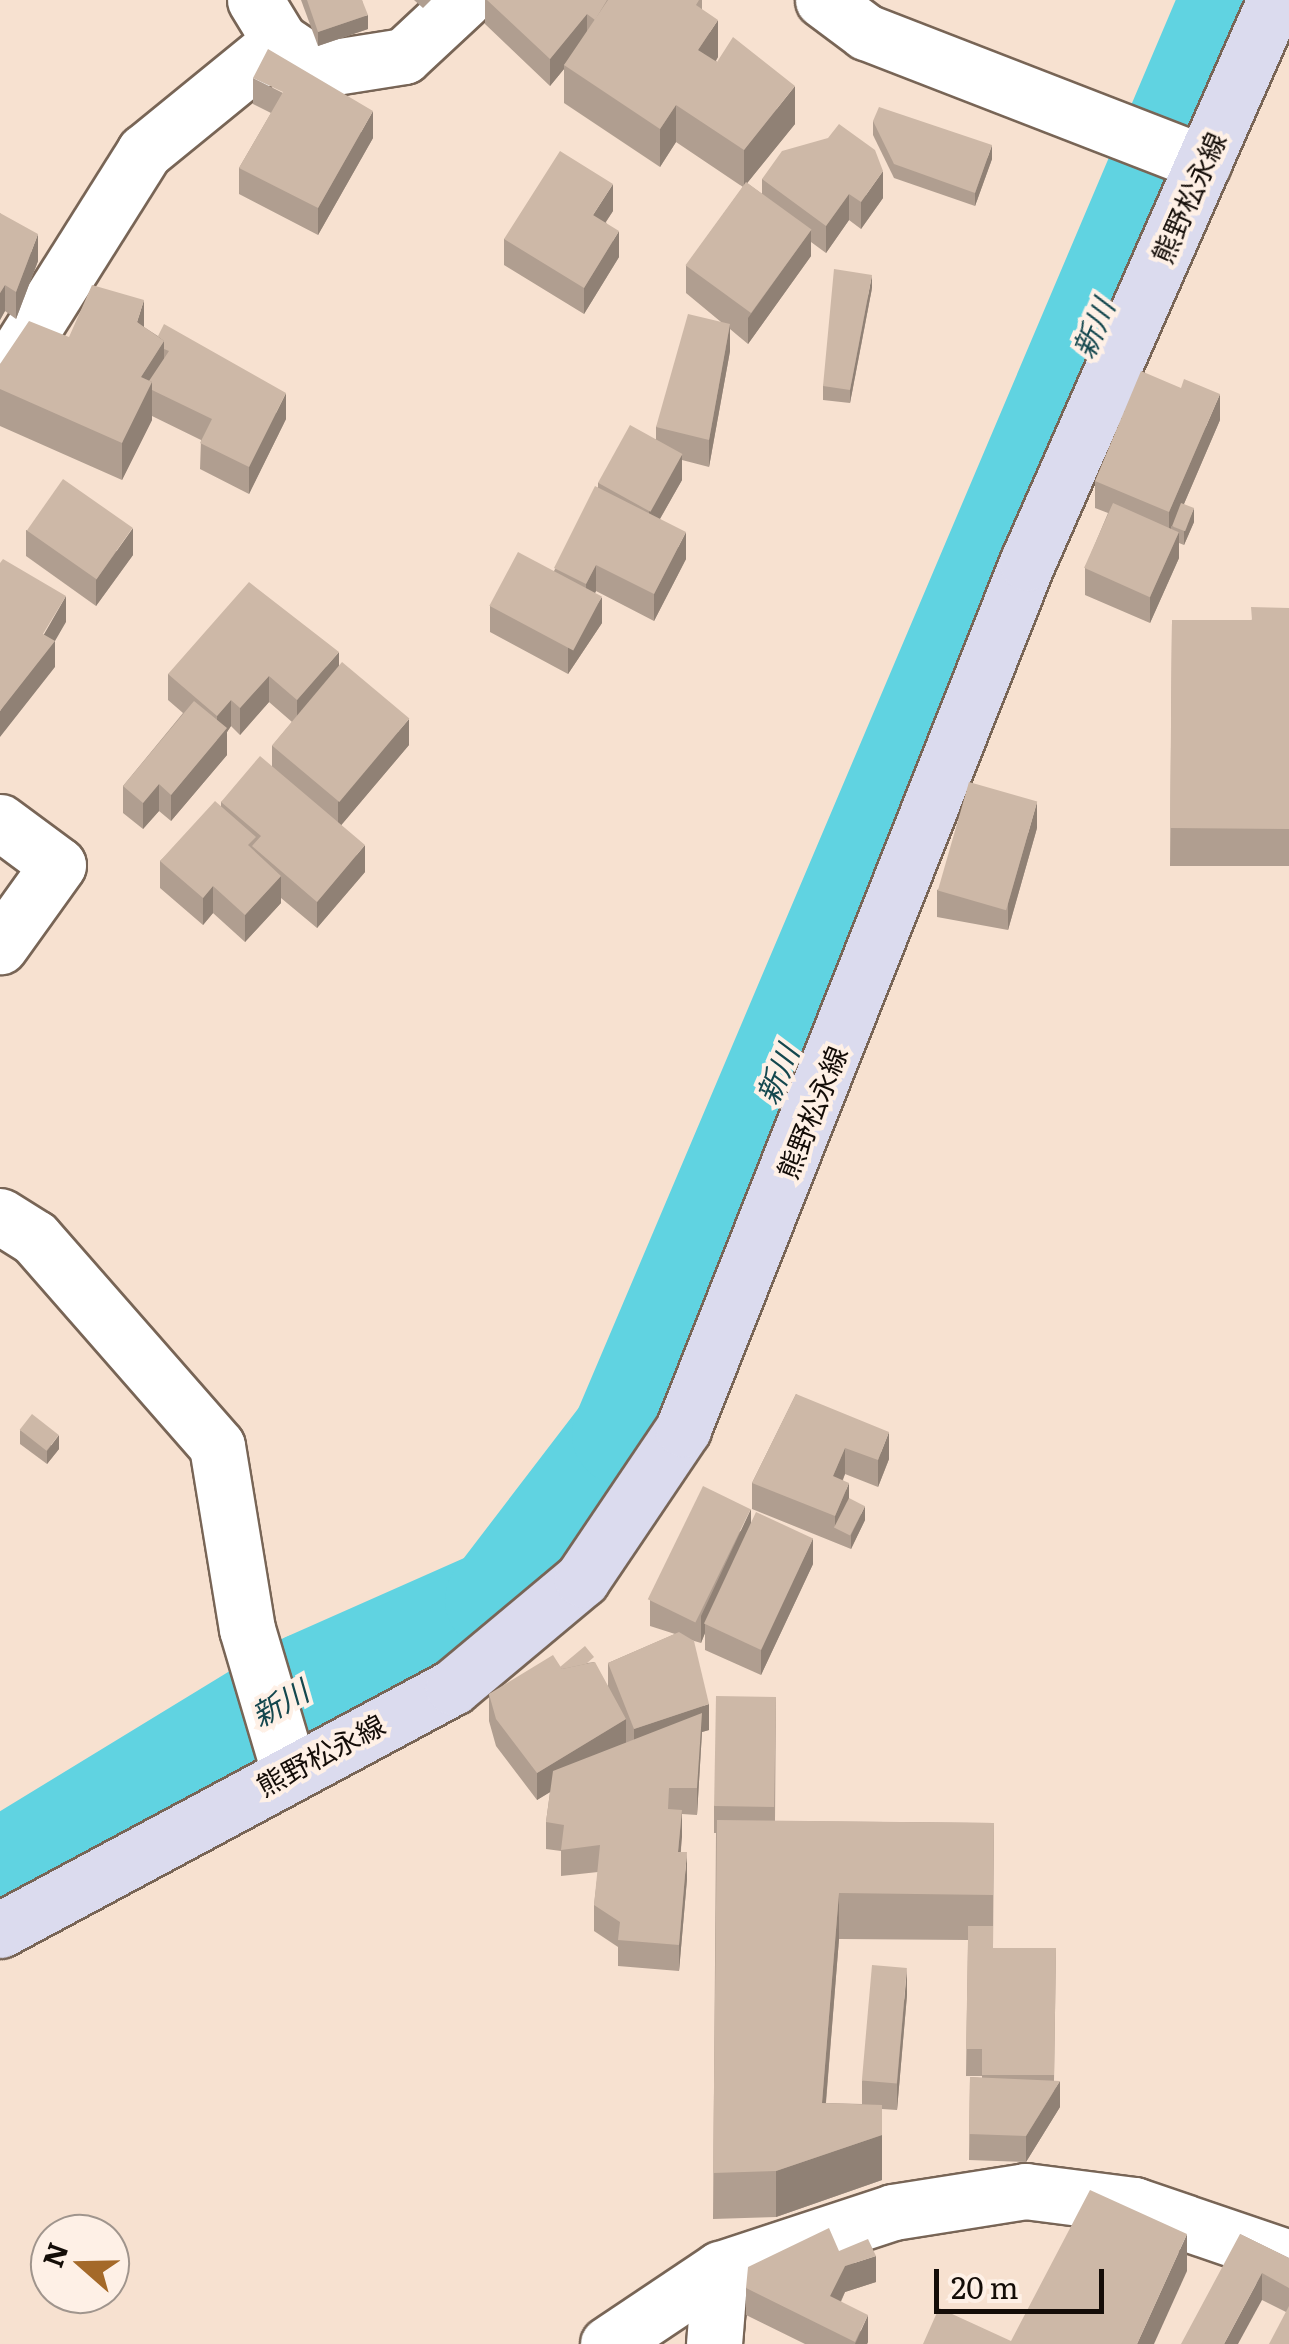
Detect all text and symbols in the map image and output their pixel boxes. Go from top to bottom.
street label: 熊野松永線 [1144,126,1232,268]
water label: 新川 [1064,293,1120,363]
water label: 新川 [748,1039,804,1109]
street label: 熊野松永線 [769,1041,853,1183]
water label: 新川 [244,1671,314,1733]
street label: 熊野松永線 [250,1706,390,1802]
north arrow [30,2214,130,2314]
text: N [30,2236,77,2273]
scale bar [939,2249,1109,2311]
text: 20 m [951,2264,1019,2308]

